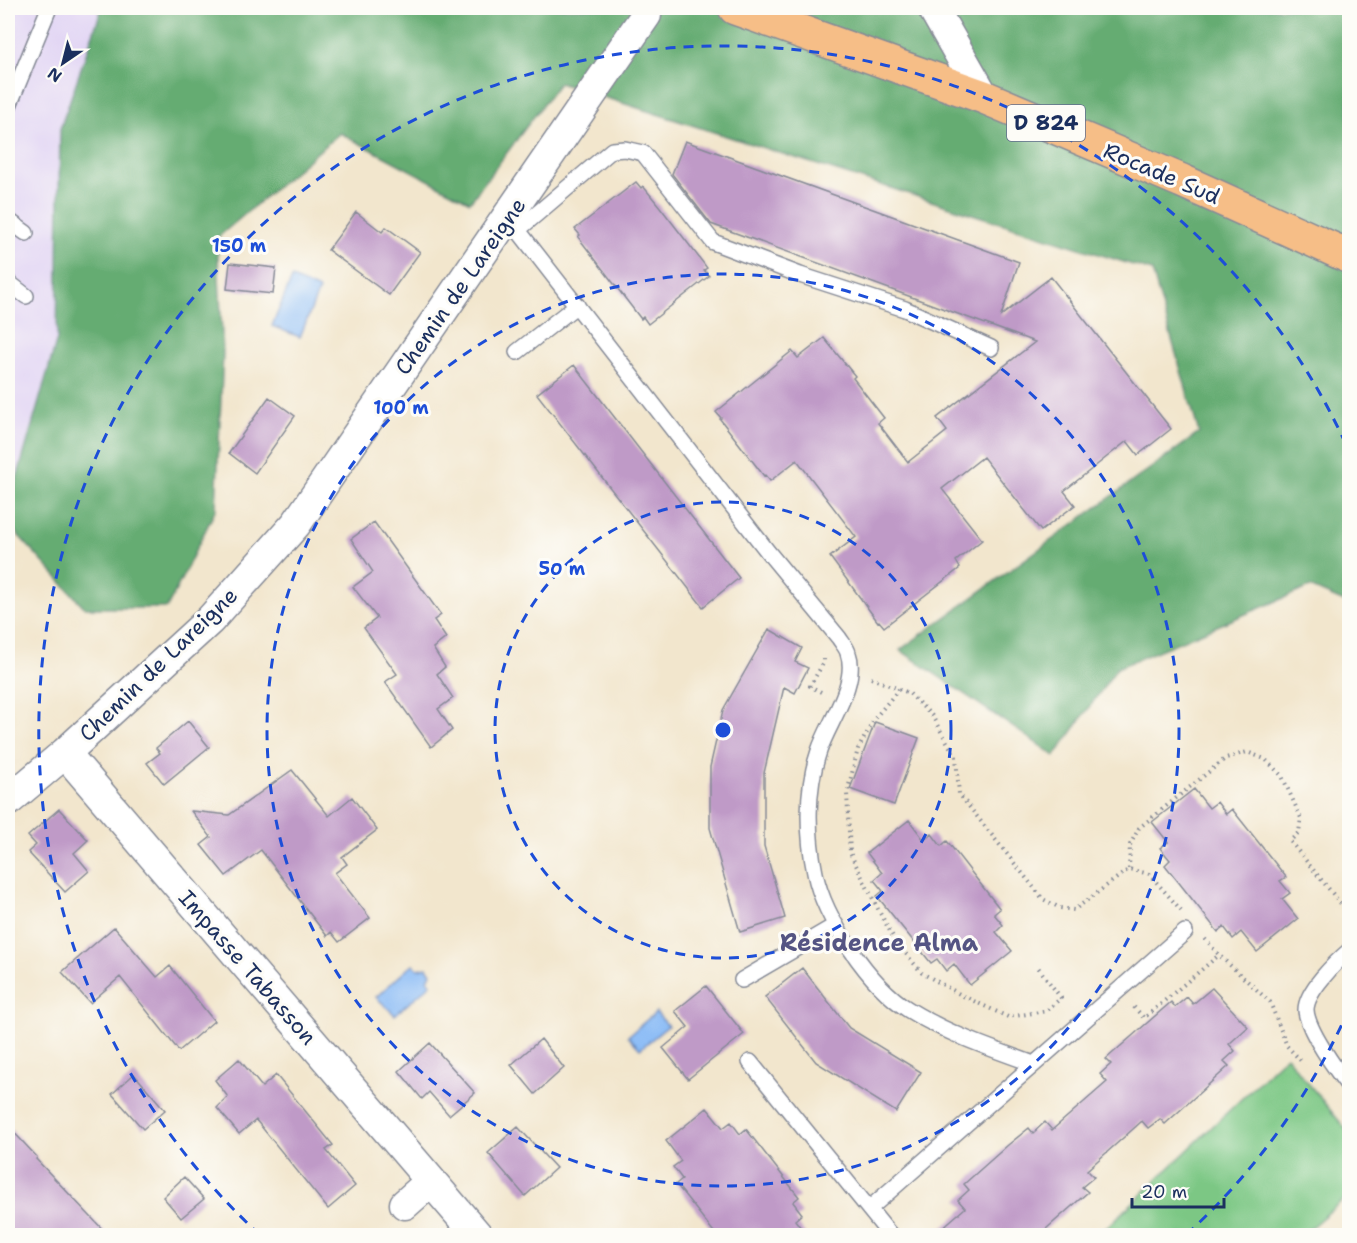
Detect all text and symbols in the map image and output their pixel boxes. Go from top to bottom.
north arrow [33,33,93,93]
text: N [43,63,66,87]
road number: D 824 [1007,105,1085,141]
street label: Rocade Sud [1099,136,1225,211]
street label: Chemin de Lareigne [388,192,532,381]
text: 150 m [212,234,267,258]
text: 100 m [373,396,429,420]
text: 50 m [539,557,586,581]
street label: Chemin de Lareigne [73,581,244,748]
centre of rings [713,720,733,740]
street label: Impasse Tabasson [172,884,323,1051]
district label: Résidence Alma [780,927,979,959]
scale bar [1132,1171,1224,1209]
text: 20 m [1141,1180,1187,1204]

